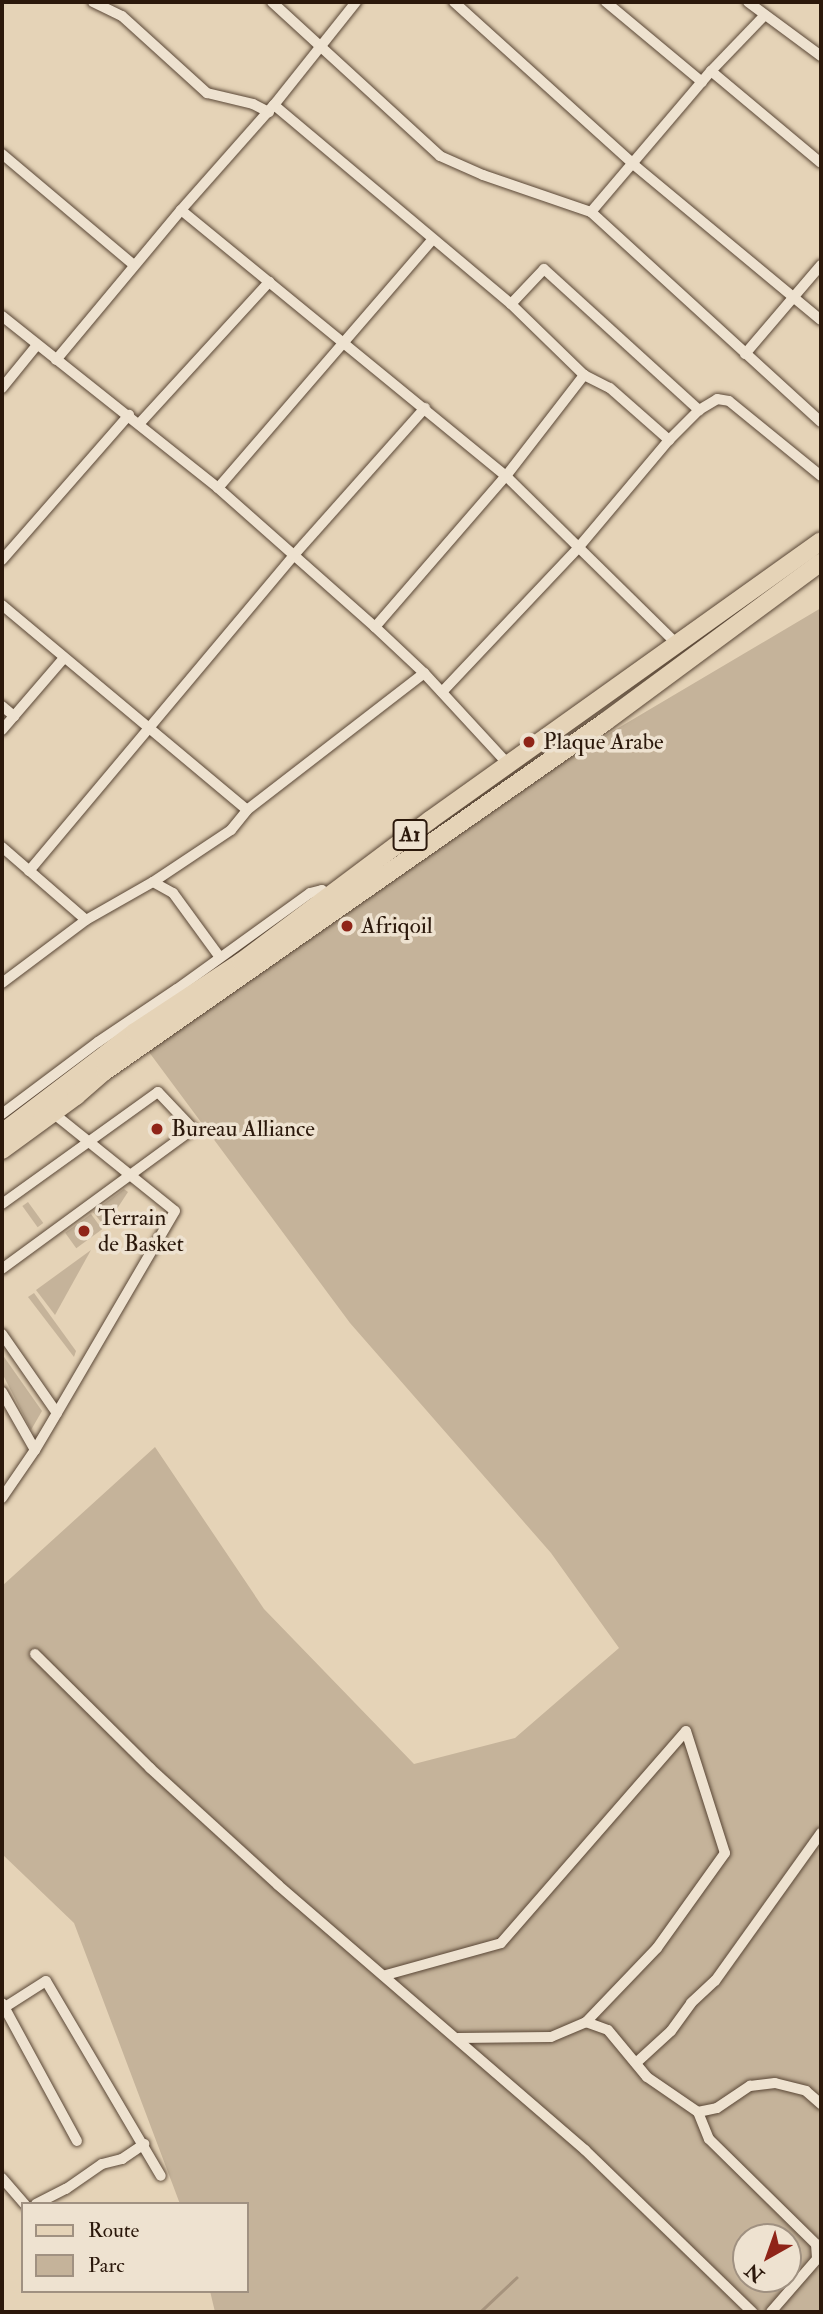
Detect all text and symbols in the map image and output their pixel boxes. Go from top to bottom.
place label: Plaque Arabe [543,728,664,756]
marker: Plaque Arabe [521,734,537,750]
road number: A1 [392,818,428,852]
place label: Afriqoil [361,912,433,940]
marker: Afriqoil [339,918,355,934]
place label: Bureau Alliance [171,1115,315,1143]
marker: Bureau Alliance [149,1121,165,1137]
place label: Terrain de Basket [98,1204,184,1258]
marker: Terrain de Basket [76,1223,92,1239]
legend [21,2202,248,2293]
text: Route [88,2217,139,2244]
north arrow [732,2223,802,2293]
text: Parc [88,2252,125,2279]
text: N [741,2258,769,2287]

